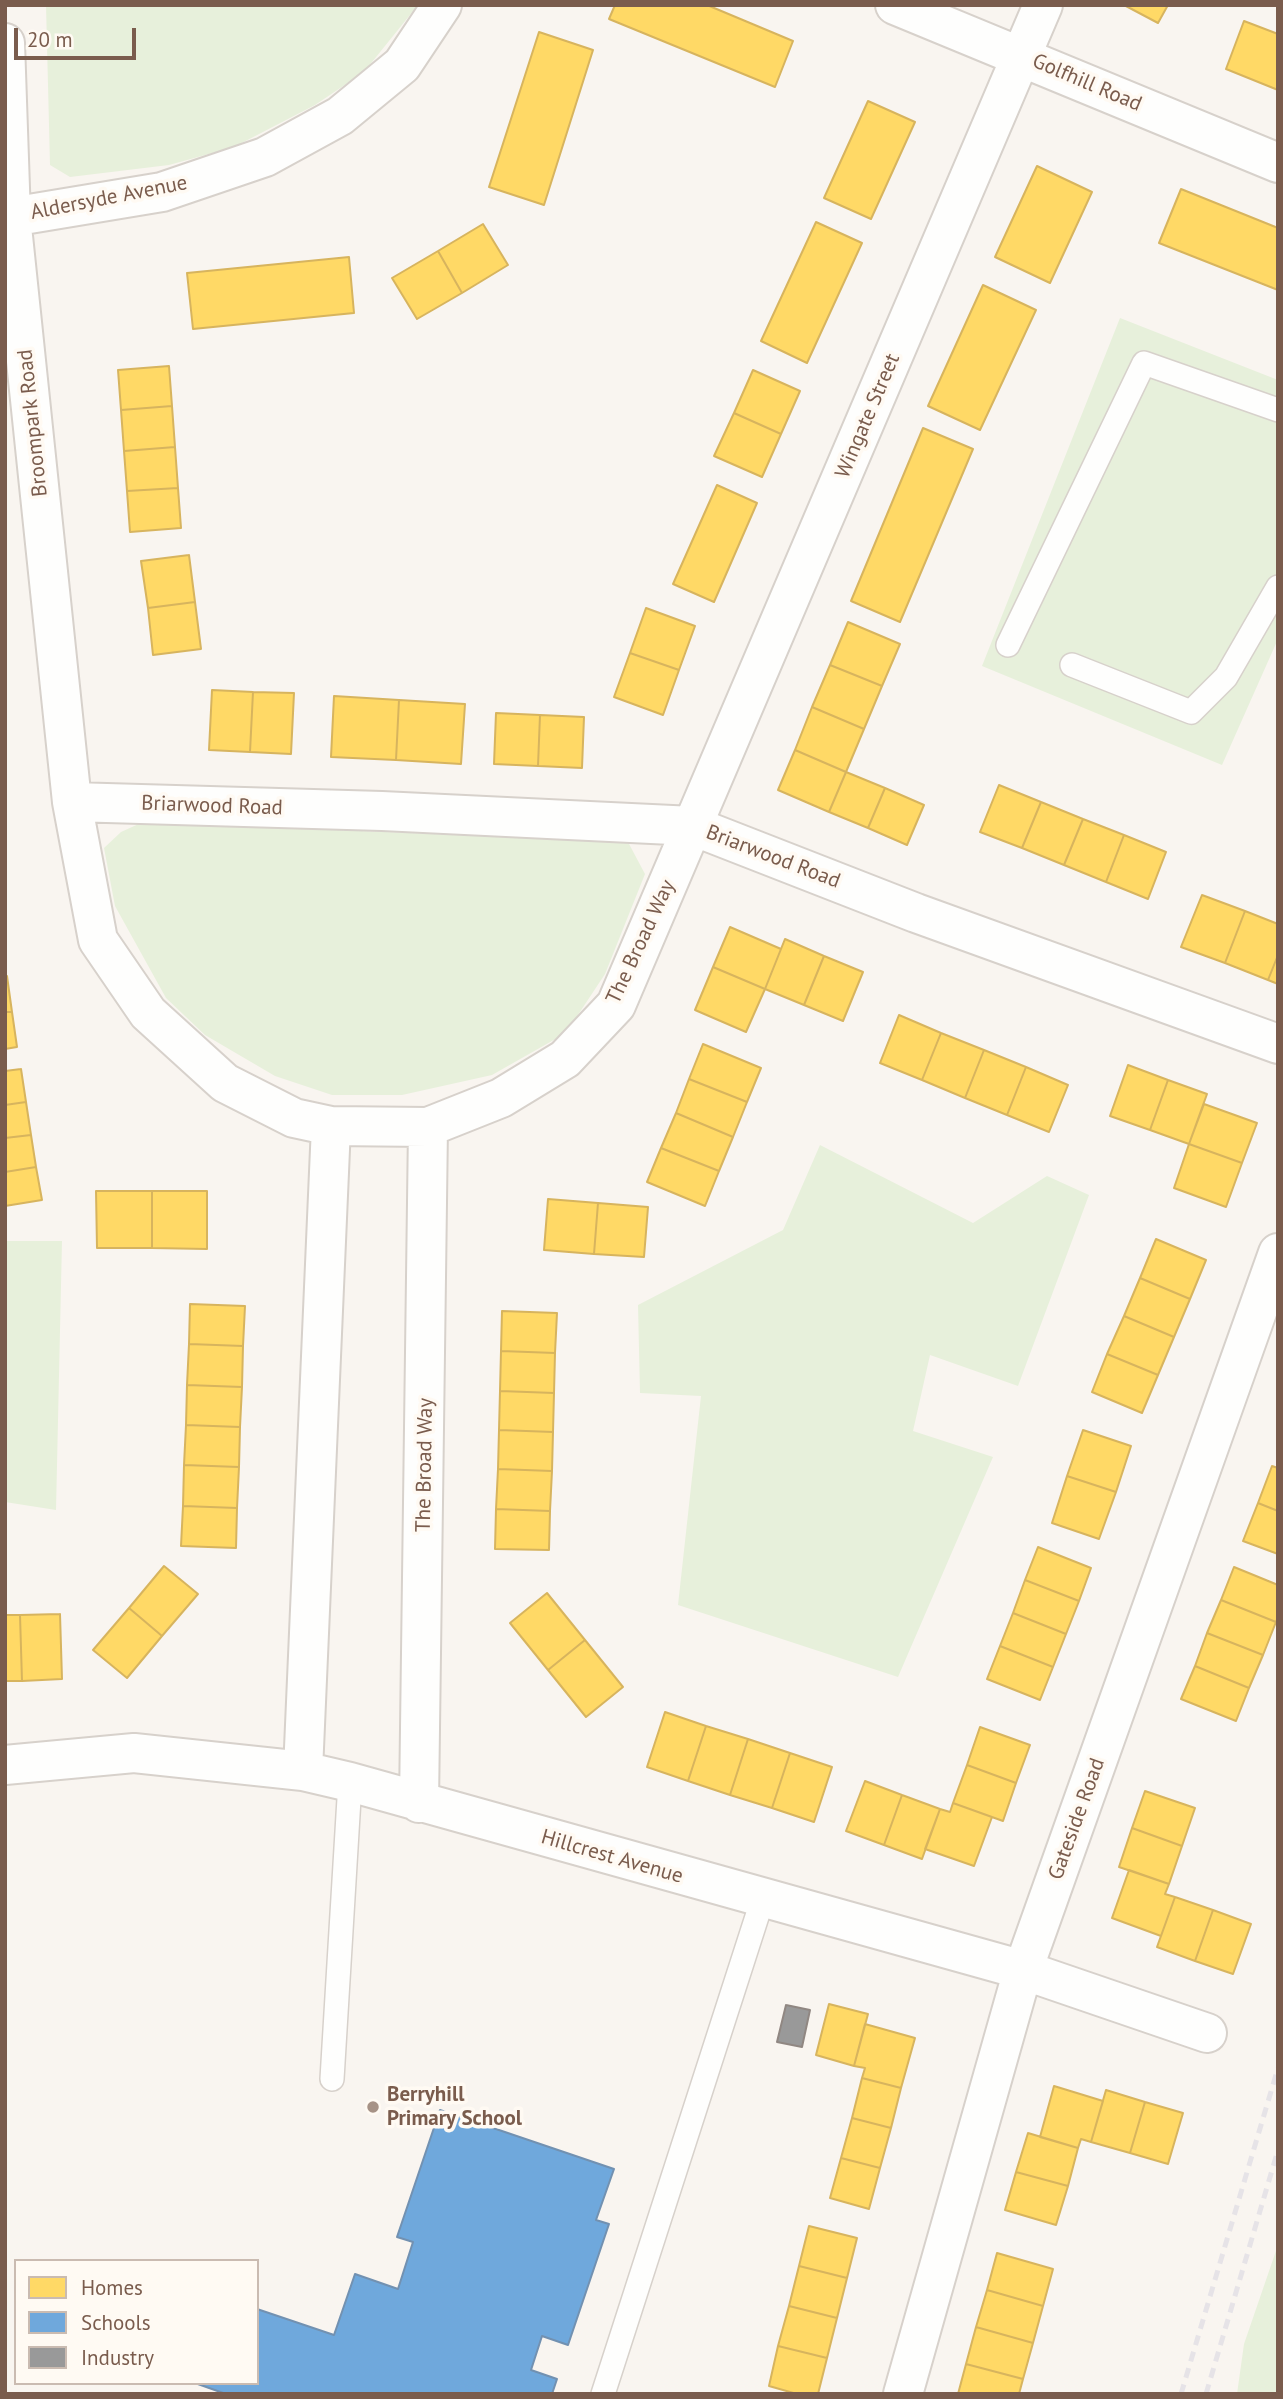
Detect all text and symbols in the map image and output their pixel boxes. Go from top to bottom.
scale bar [18,14,140,58]
text: 20 m [27,26,73,53]
street label: Golfhill Road [1029,49,1145,117]
street label: Aldersyde Avenue [28,170,190,226]
street label: Broompark Road [13,348,53,498]
street label: Wingate Street [830,350,906,482]
street label: Briarwood Road [141,791,283,821]
street label: Briarwood Road [702,820,844,894]
street label: The Broad Way [601,876,681,1008]
street label: The Broad Way [411,1398,439,1532]
street label: Gateside Road [1043,1755,1111,1883]
street label: Hillcrest Avenue [538,1825,686,1889]
place label: Berryhill Primary School [387,2082,522,2132]
marker: Berryhill Primary School [365,2099,381,2115]
legend [14,2259,259,2385]
text: Homes [81,2274,143,2301]
text: Schools [81,2309,151,2336]
text: Industry [81,2344,154,2371]

